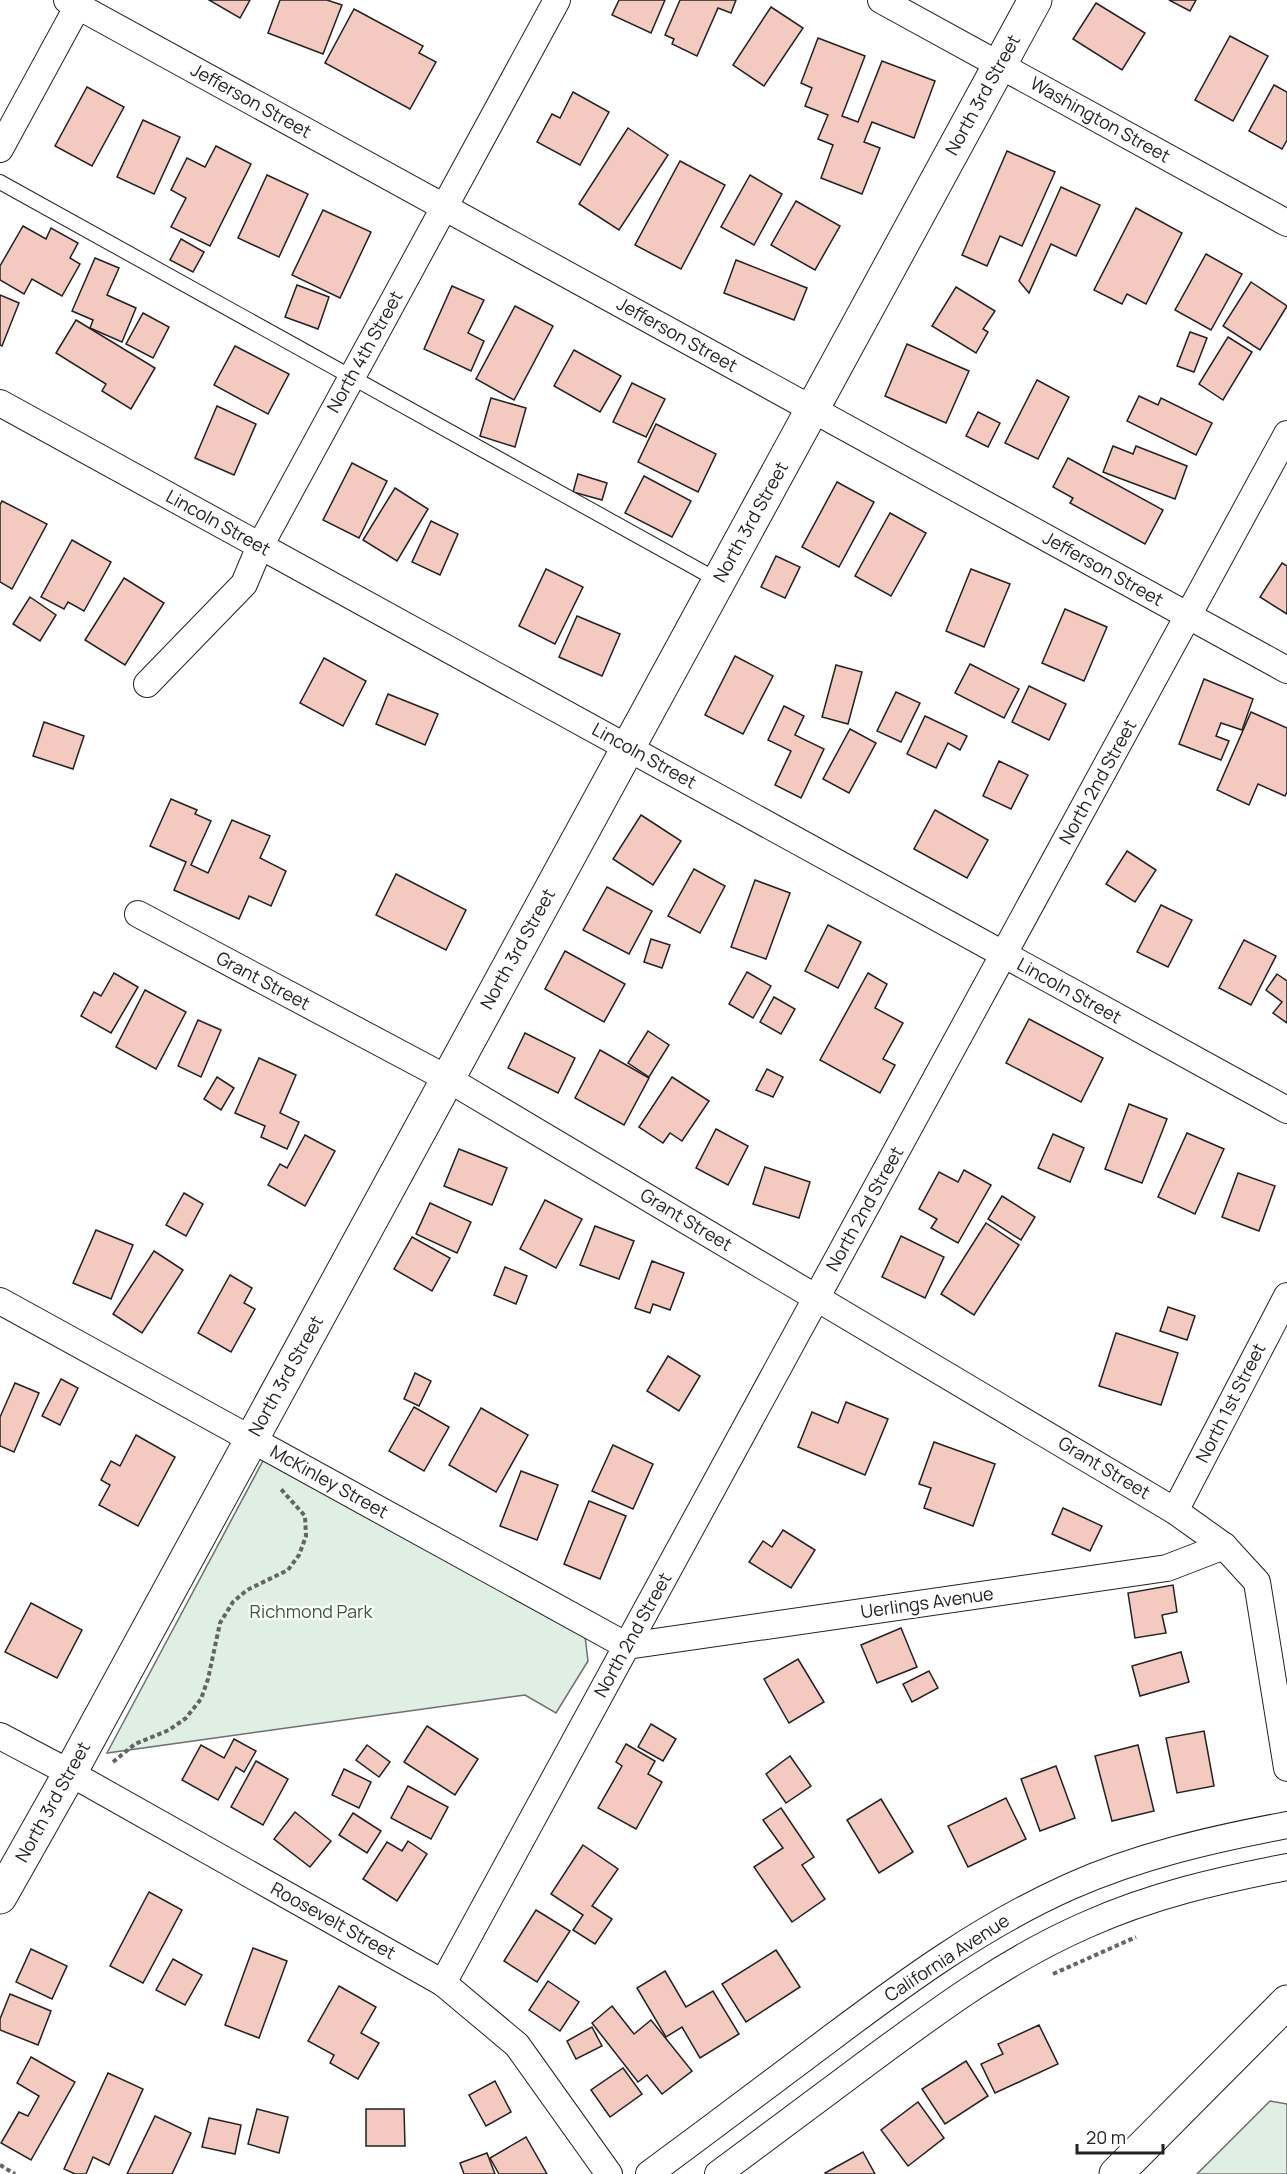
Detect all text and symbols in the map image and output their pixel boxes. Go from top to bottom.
street label: North 3rd Street [939,30,1025,159]
street label: Jefferson Street [187,57,316,143]
street label: Washington Street [1026,71,1175,168]
street label: North 4th Street [321,286,408,417]
street label: Jefferson Street [613,291,742,377]
street label: North 3rd Street [707,457,793,586]
street label: Lincoln Street [162,484,275,561]
street label: Jefferson Street [1039,525,1168,611]
street label: North 2nd Street [1053,715,1141,848]
street label: Lincoln Street [588,717,701,794]
street label: North 3rd Street [474,884,560,1013]
street label: Grant Street [212,945,315,1015]
street label: Lincoln Street [1013,952,1126,1029]
street label: North 2nd Street [820,1142,908,1275]
street label: Grant Street [636,1182,737,1256]
street label: North 3rd Street [242,1311,328,1440]
street label: North 1st Street [1190,1339,1271,1466]
street label: Grant Street [1054,1430,1155,1504]
street label: McKinley Street [266,1439,393,1523]
street label: North 2nd Street [588,1568,676,1701]
street label: Uerlings Avenue [859,1581,995,1623]
park label: Richmond Park [250,1599,373,1623]
street label: North 3rd Street [9,1737,95,1866]
street label: Roosevelt Street [267,1876,400,1964]
street label: California Avenue [879,1908,1014,2007]
scale bar [1077,2117,1162,2155]
text: 20 m [1086,2125,1126,2149]

